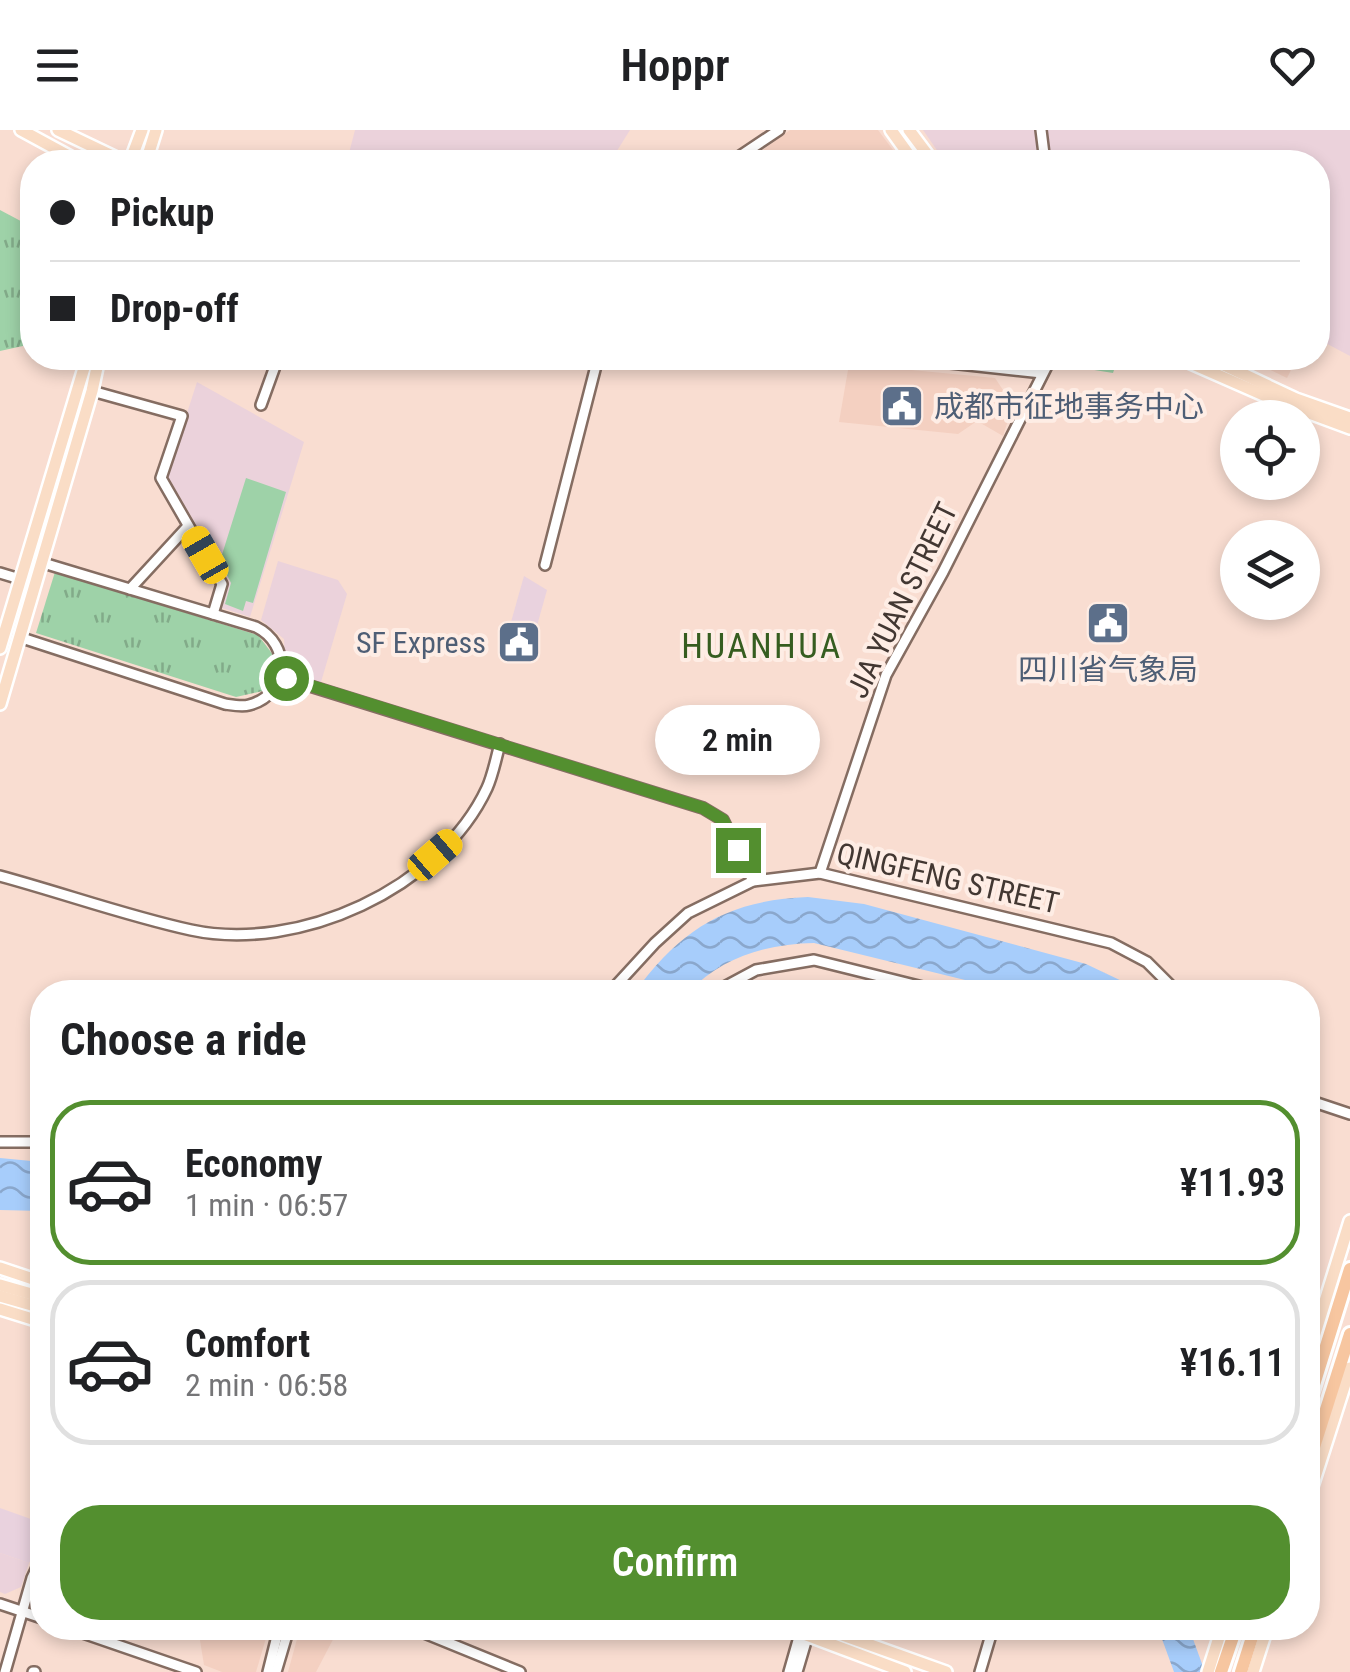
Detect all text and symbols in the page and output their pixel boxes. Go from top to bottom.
icon: menu [30,38,85,93]
icon: heart [1265,38,1320,93]
text: Hoppr [620,39,730,92]
text: Pickup [110,191,214,235]
text: Drop-off [110,287,239,331]
public building icon: 成都市征地事务中心 [879,383,925,429]
place label: 成都市征地事务中心 [934,389,1204,424]
map controls [1220,400,1320,620]
button: locate [1220,400,1320,500]
street label: JIA YUAN STREET [840,497,964,703]
button: layers [1220,520,1320,620]
car [177,522,233,588]
public building icon: 四川省气象局 [1085,600,1131,646]
public building icon: SF Express [496,619,542,665]
place label: SF Express [356,625,486,660]
district label: HUANHUA [681,626,843,667]
place label: 四川省气象局 [1018,652,1198,687]
route start [264,656,309,701]
callout: 2 min [656,705,820,775]
text: 2 min [702,721,773,759]
car [403,824,467,886]
route end [716,828,761,873]
street label: QINGFENG STREET [833,835,1063,921]
text: Choose a ride [60,1013,307,1066]
icon: car [65,1138,155,1228]
text: Economy [185,1142,322,1186]
text: ¥11.93 [1180,1161,1285,1205]
text: 1 min · 06:57 [185,1186,348,1224]
icon: car [65,1318,155,1408]
text: Comfort [185,1322,310,1366]
text: ¥16.11 [1180,1341,1285,1385]
text: 2 min · 06:58 [185,1366,348,1404]
button: Confirm [60,1505,1290,1620]

